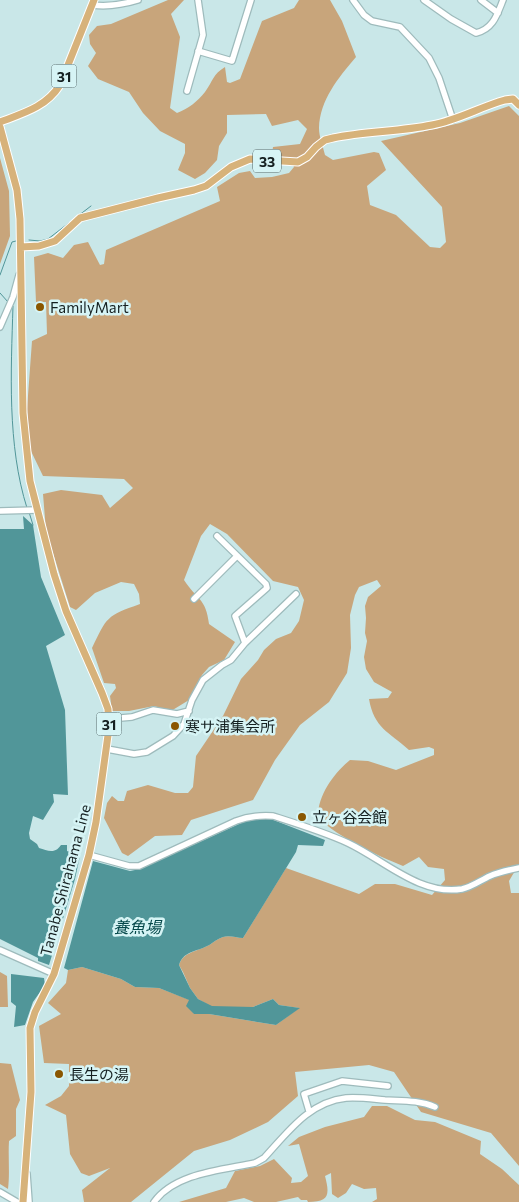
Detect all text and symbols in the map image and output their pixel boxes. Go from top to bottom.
road number: 31 [52,64,76,88]
road number: 33 [253,150,281,172]
place label: FamilyMart [50,298,129,316]
marker: FamilyMart [34,301,46,313]
road number: 31 [96,712,122,736]
place label: 寒サ浦集会所 [185,717,275,735]
marker: 寒サ浦集会所 [169,720,181,732]
street label: Tanabe Shirahama Line [36,802,94,958]
place label: 立ヶ谷会館 [312,808,387,826]
marker: 立ヶ谷会館 [296,811,308,823]
water label: 養魚場 [113,917,163,936]
place label: 長生の湯 [69,1065,129,1083]
marker: 長生の湯 [53,1068,65,1080]

